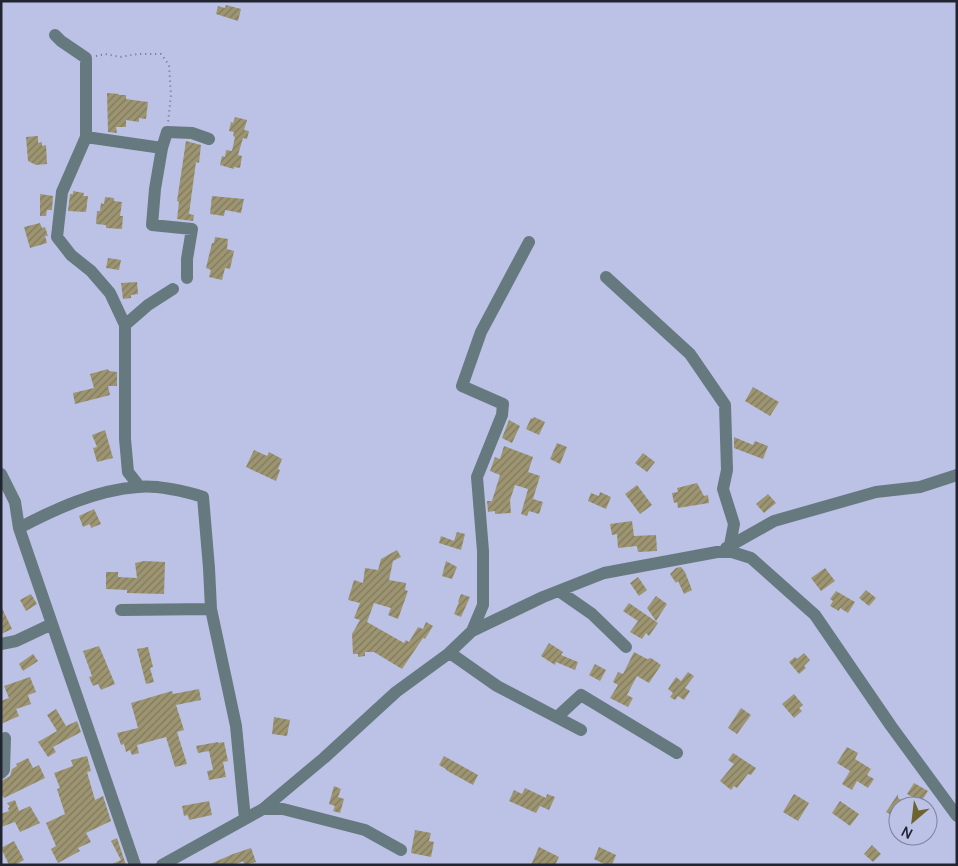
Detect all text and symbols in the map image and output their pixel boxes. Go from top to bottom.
north arrow [888,796,938,846]
text: N [898,822,916,844]

